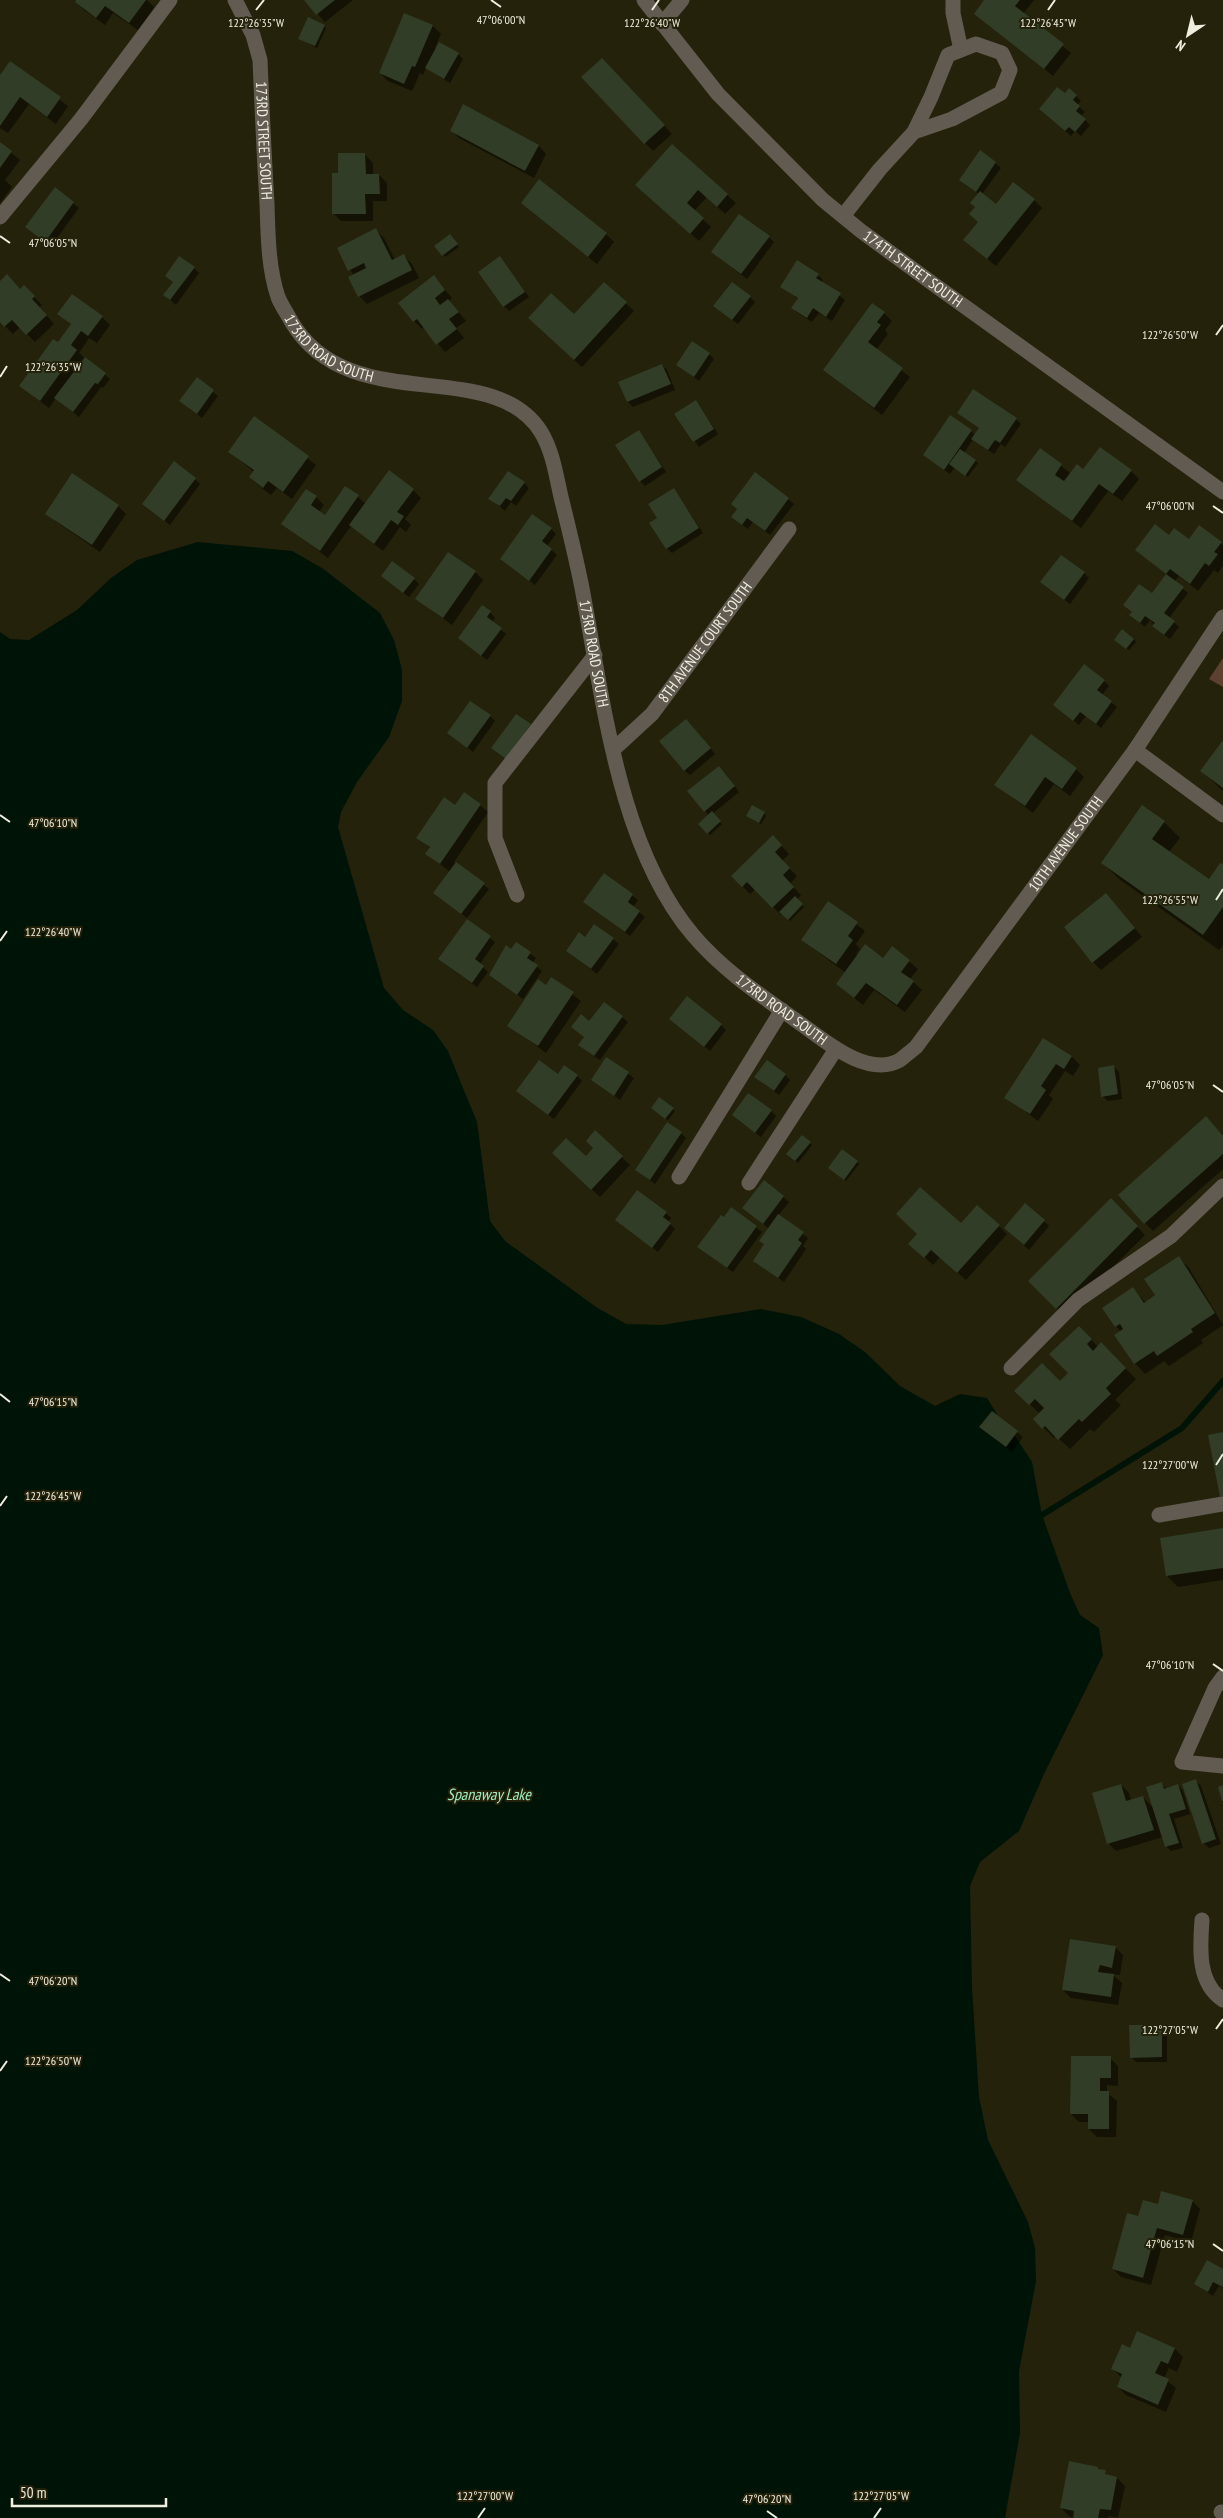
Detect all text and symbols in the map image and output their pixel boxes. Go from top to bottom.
north arrow [1163,10,1213,60]
text: 47°06'00"N [477,12,525,27]
text: 122°26'35"W [228,15,284,30]
text: 122°26'40"W [624,15,680,30]
text: 122°26'45"W [1020,15,1076,30]
text: N [1172,36,1189,55]
street label: 173RD STREET SOUTH [252,81,277,200]
street label: 174TH STREET SOUTH [860,226,966,311]
text: 47°06'05"N [29,235,77,250]
street label: 173RD ROAD SOUTH [280,311,376,386]
text: 122°26'50"W [1142,327,1198,342]
text: 122°26'35"W [25,359,81,374]
text: 47°06'00"N [1146,498,1194,513]
street label: 8TH AVENUE COURT SOUTH [654,578,756,706]
street label: 173RD ROAD SOUTH [575,598,613,709]
street label: 10TH AVENUE SOUTH [1024,792,1107,895]
text: 47°06'10"N [29,815,77,830]
text: 122°26'55"W [1142,892,1198,907]
text: 122°26'40"W [25,924,81,939]
street label: 173RD ROAD SOUTH [732,970,831,1049]
text: 47°06'05"N [1146,1077,1194,1092]
text: 47°06'15"N [29,1394,77,1409]
text: 122°27'00"W [1142,1457,1198,1472]
text: 122°26'45"W [25,1488,81,1503]
text: 47°06'10"N [1146,1657,1194,1672]
water label: Spanaway Lake [447,1784,532,1804]
text: 47°06'20"N [29,1973,77,1988]
text: 122°27'05"W [1142,2022,1198,2037]
text: 122°26'50"W [25,2053,81,2068]
text: 47°06'15"N [1146,2236,1194,2251]
scale bar [12,2476,166,2508]
text: 50 m [20,2483,46,2502]
text: 122°27'00"W [457,2488,513,2503]
text: 122°27'05"W [853,2488,909,2503]
text: 47°06'20"N [743,2491,791,2506]

